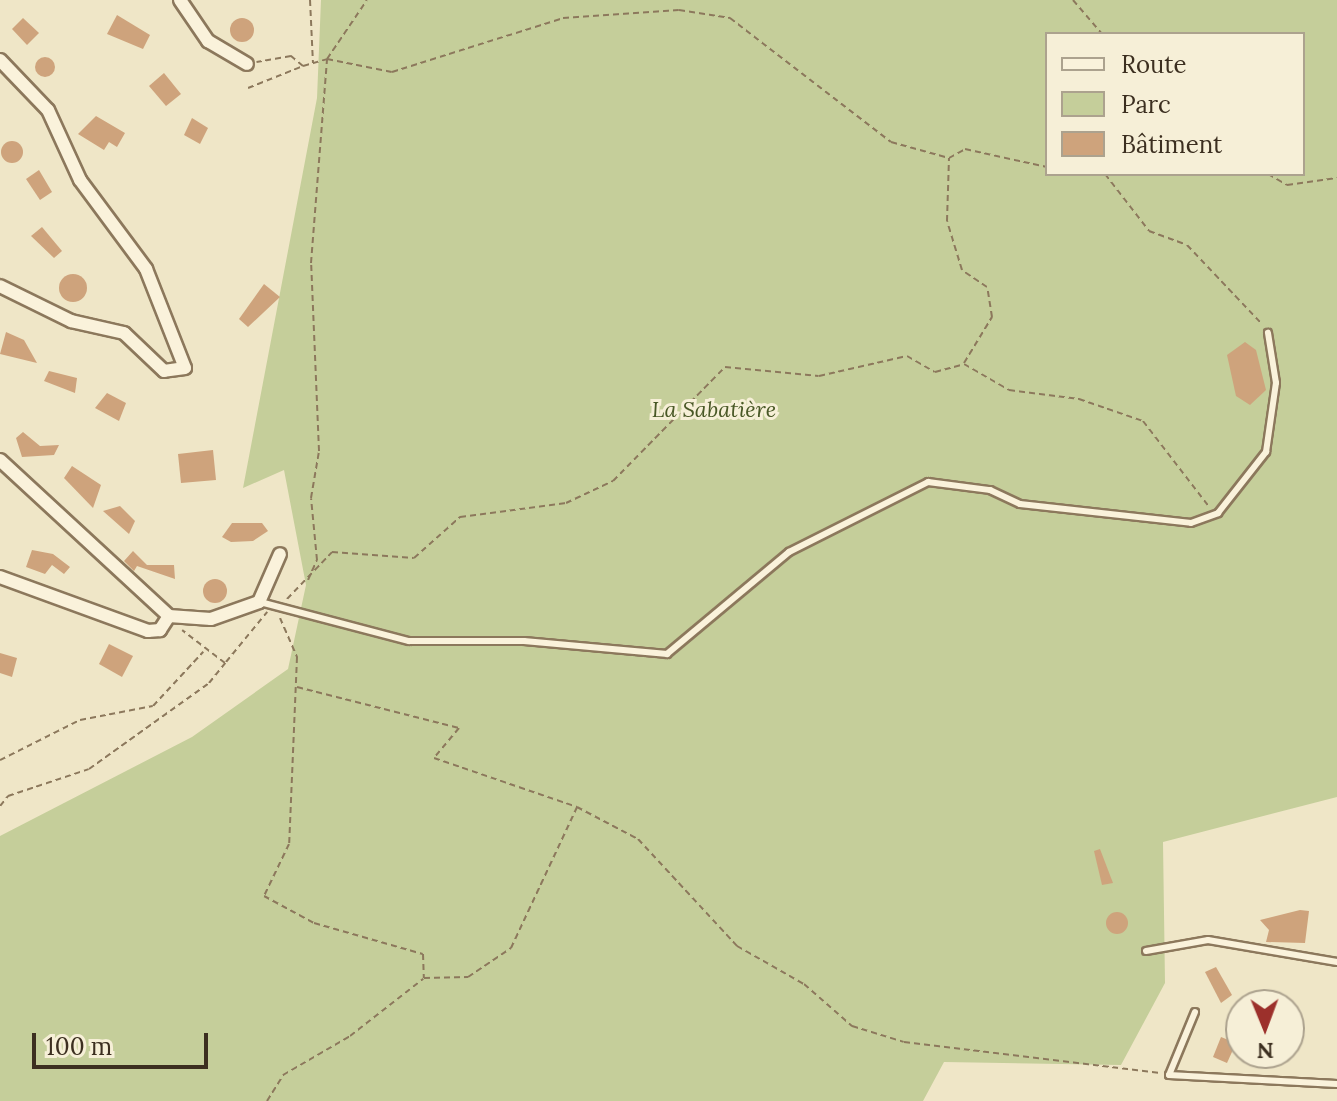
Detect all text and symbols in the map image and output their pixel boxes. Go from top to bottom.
legend [1045,32,1305,176]
text: Route [1121,49,1187,80]
text: Parc [1121,89,1171,120]
text: Bâtiment [1121,129,1222,160]
park label: La Sabatière [652,397,776,423]
north arrow [1225,989,1305,1069]
scale bar [36,1017,212,1067]
text: 100 m [46,1031,112,1062]
text: N [1257,1037,1274,1065]

